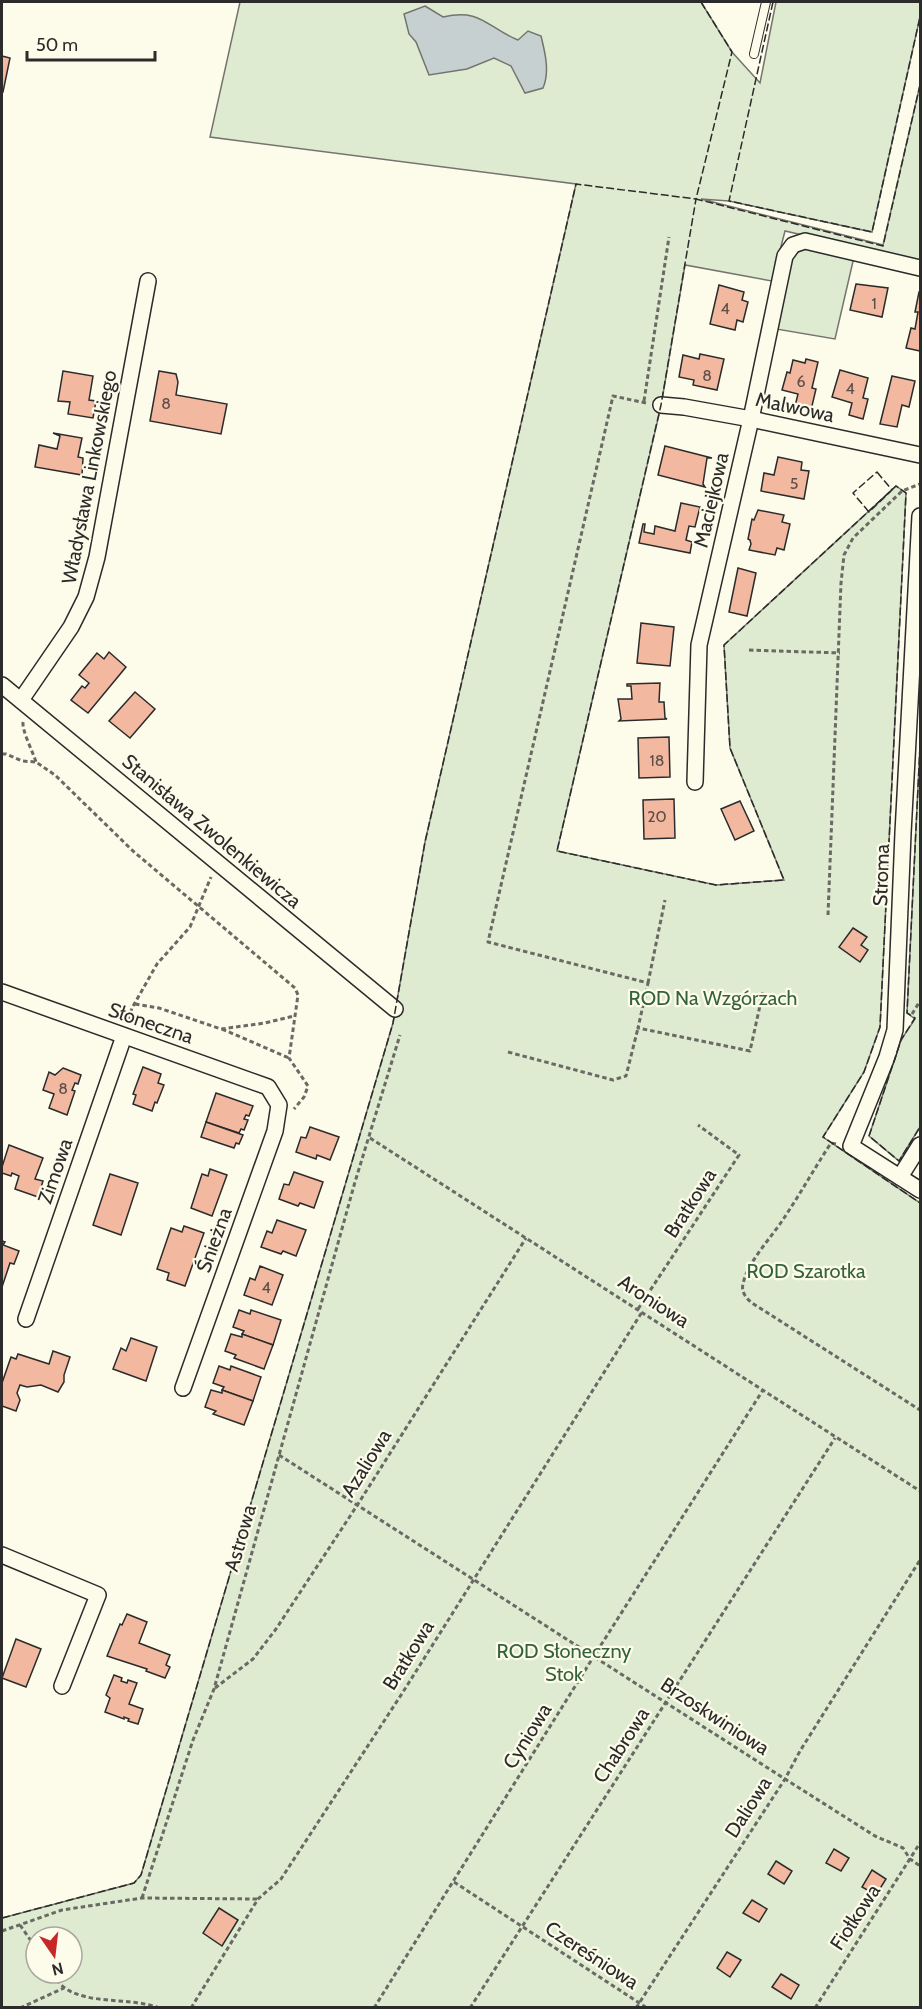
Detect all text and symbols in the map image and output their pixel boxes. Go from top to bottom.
scale bar [27,24,154,62]
text: 50 m [36,34,78,56]
house number: 1 [871,294,877,313]
house number: 4 [720,299,730,318]
house number: 8 [702,366,712,385]
street label: Władysława Linkowskiego [56,368,122,586]
house number: 6 [796,372,806,391]
house number: 4 [845,379,855,398]
street label: Malwowa [754,387,837,427]
house number: 8 [161,394,171,413]
street label: Maciejkowa [688,450,734,550]
house number: 5 [790,474,798,493]
street label: Stanisława Zwolenkiewicza [118,749,307,913]
house number: 18 [650,751,664,770]
house number: 20 [647,807,667,826]
street label: Stroma [868,843,894,907]
park label: ROD Na Wzgórzach [629,986,797,1010]
street label: Słoneczna [105,997,197,1049]
house number: 8 [58,1079,68,1098]
street label: Zimowa [33,1135,77,1207]
street label: Bratkowa [659,1164,721,1242]
street label: Śnieżna [191,1204,237,1276]
park label: ROD Szarotka [746,1259,866,1283]
street label: Aroniowa [614,1269,694,1333]
house number: 4 [261,1278,271,1297]
street label: Azaliowa [336,1424,396,1501]
street label: Astrowa [219,1501,261,1574]
street label: Bratkowa [377,1615,439,1694]
park label: ROD Słoneczny Stok [497,1639,631,1686]
street label: Brzoskwiniowa [656,1672,774,1760]
street label: Cyniowa [498,1699,557,1773]
street label: Chabrowa [588,1703,654,1787]
street label: Daliowa [719,1772,777,1842]
street label: Fiołkowa [825,1879,885,1954]
street label: Czereśniowa [541,1916,644,1994]
north arrow [24,1925,84,1985]
text: N [50,1958,65,1980]

